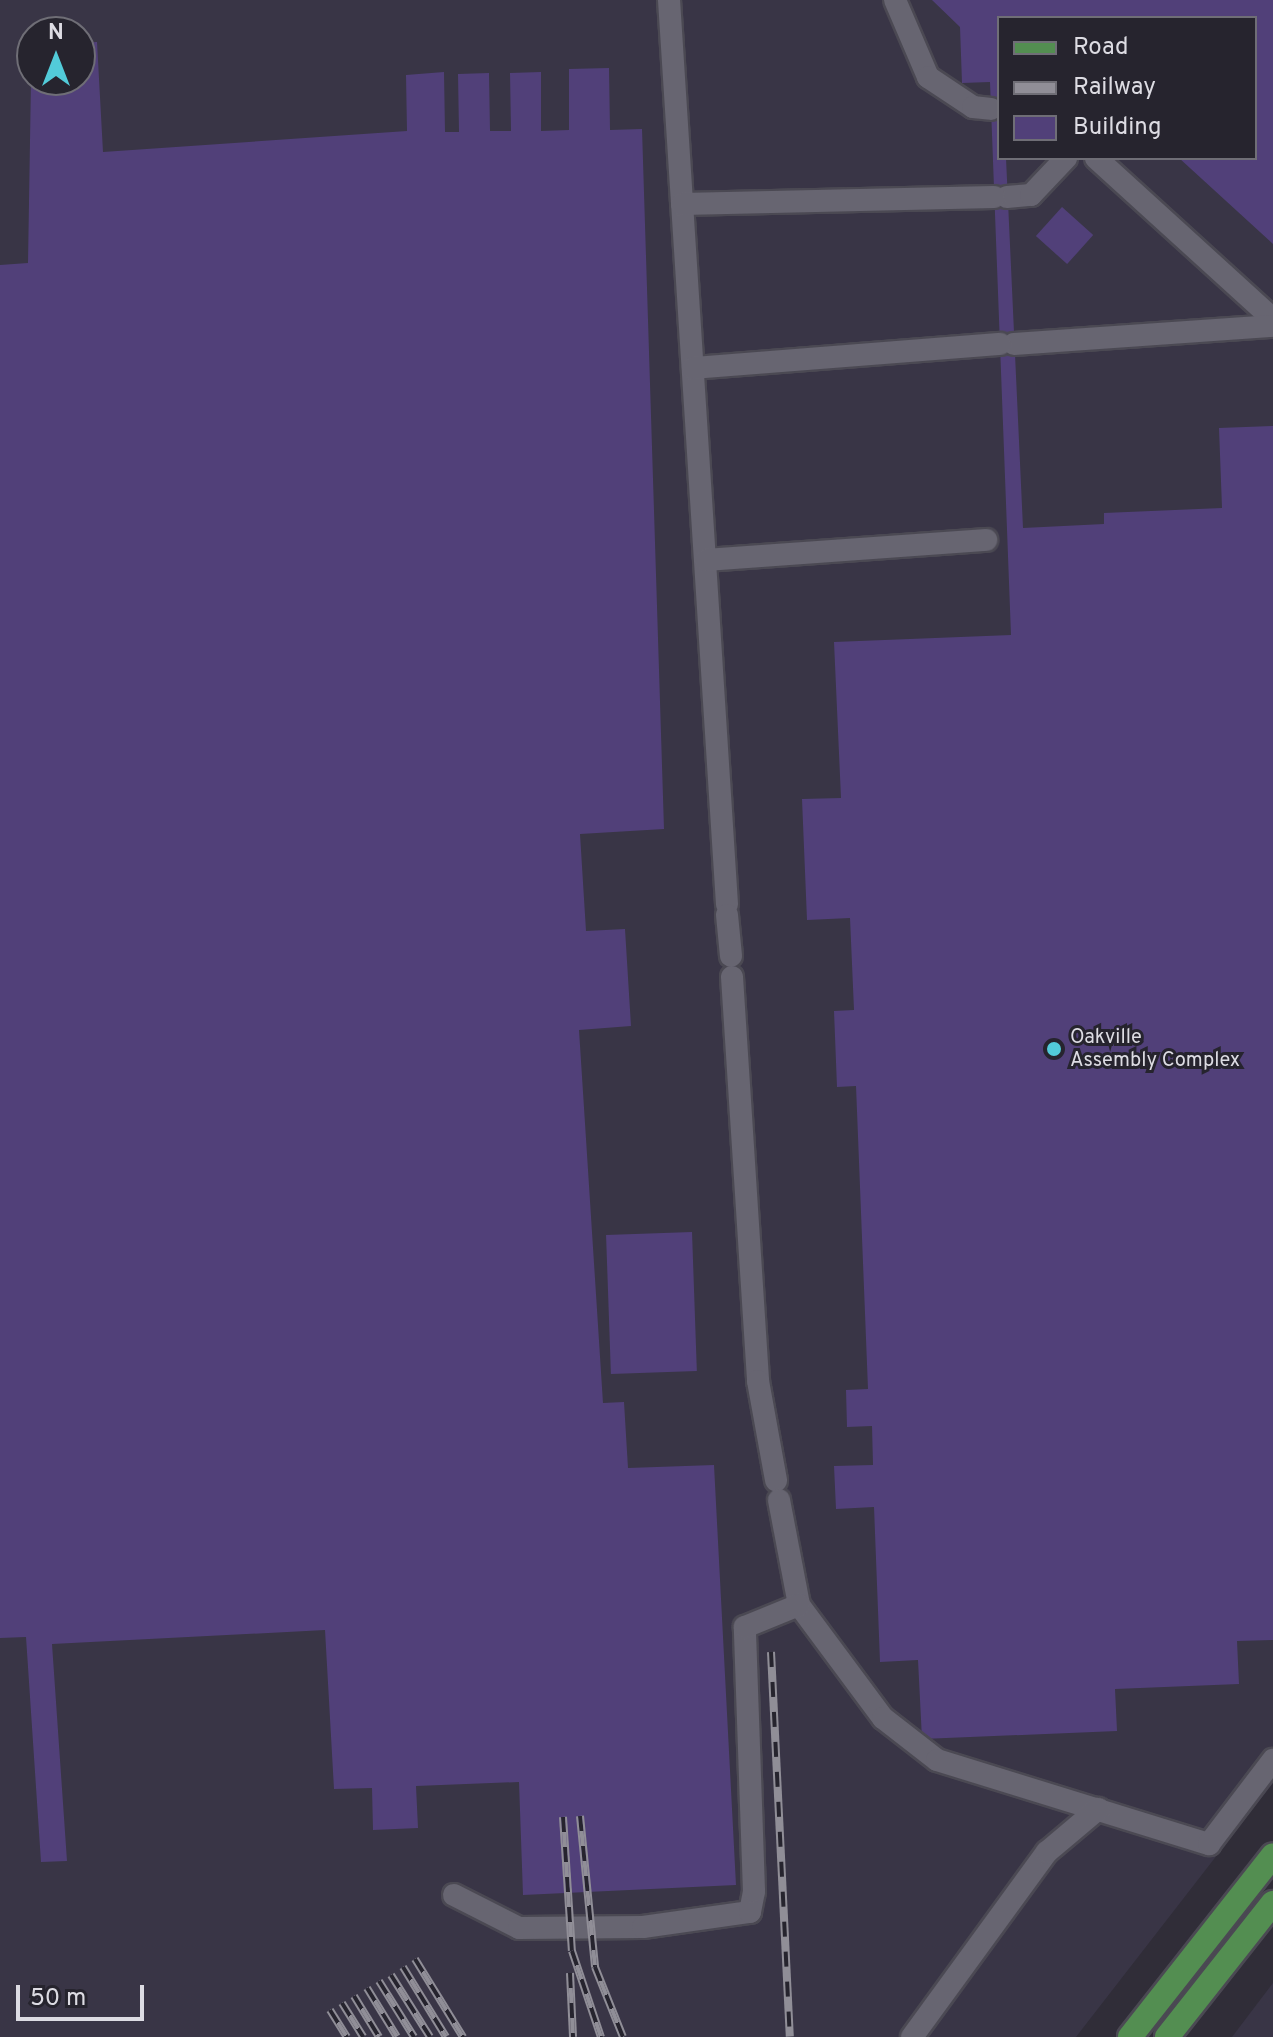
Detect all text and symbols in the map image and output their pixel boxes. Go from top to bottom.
north arrow [16,16,96,96]
legend [997,16,1257,160]
text: N [48,20,64,47]
text: Road [1073,33,1129,63]
text: Railway [1073,73,1156,103]
text: Building [1073,113,1162,143]
place label: Oakville Assembly Complex [1070,1026,1240,1073]
marker: Oakville Assembly Complex [1045,1040,1063,1058]
scale bar [20,1969,148,2019]
text: 50 m [30,1984,86,2014]

